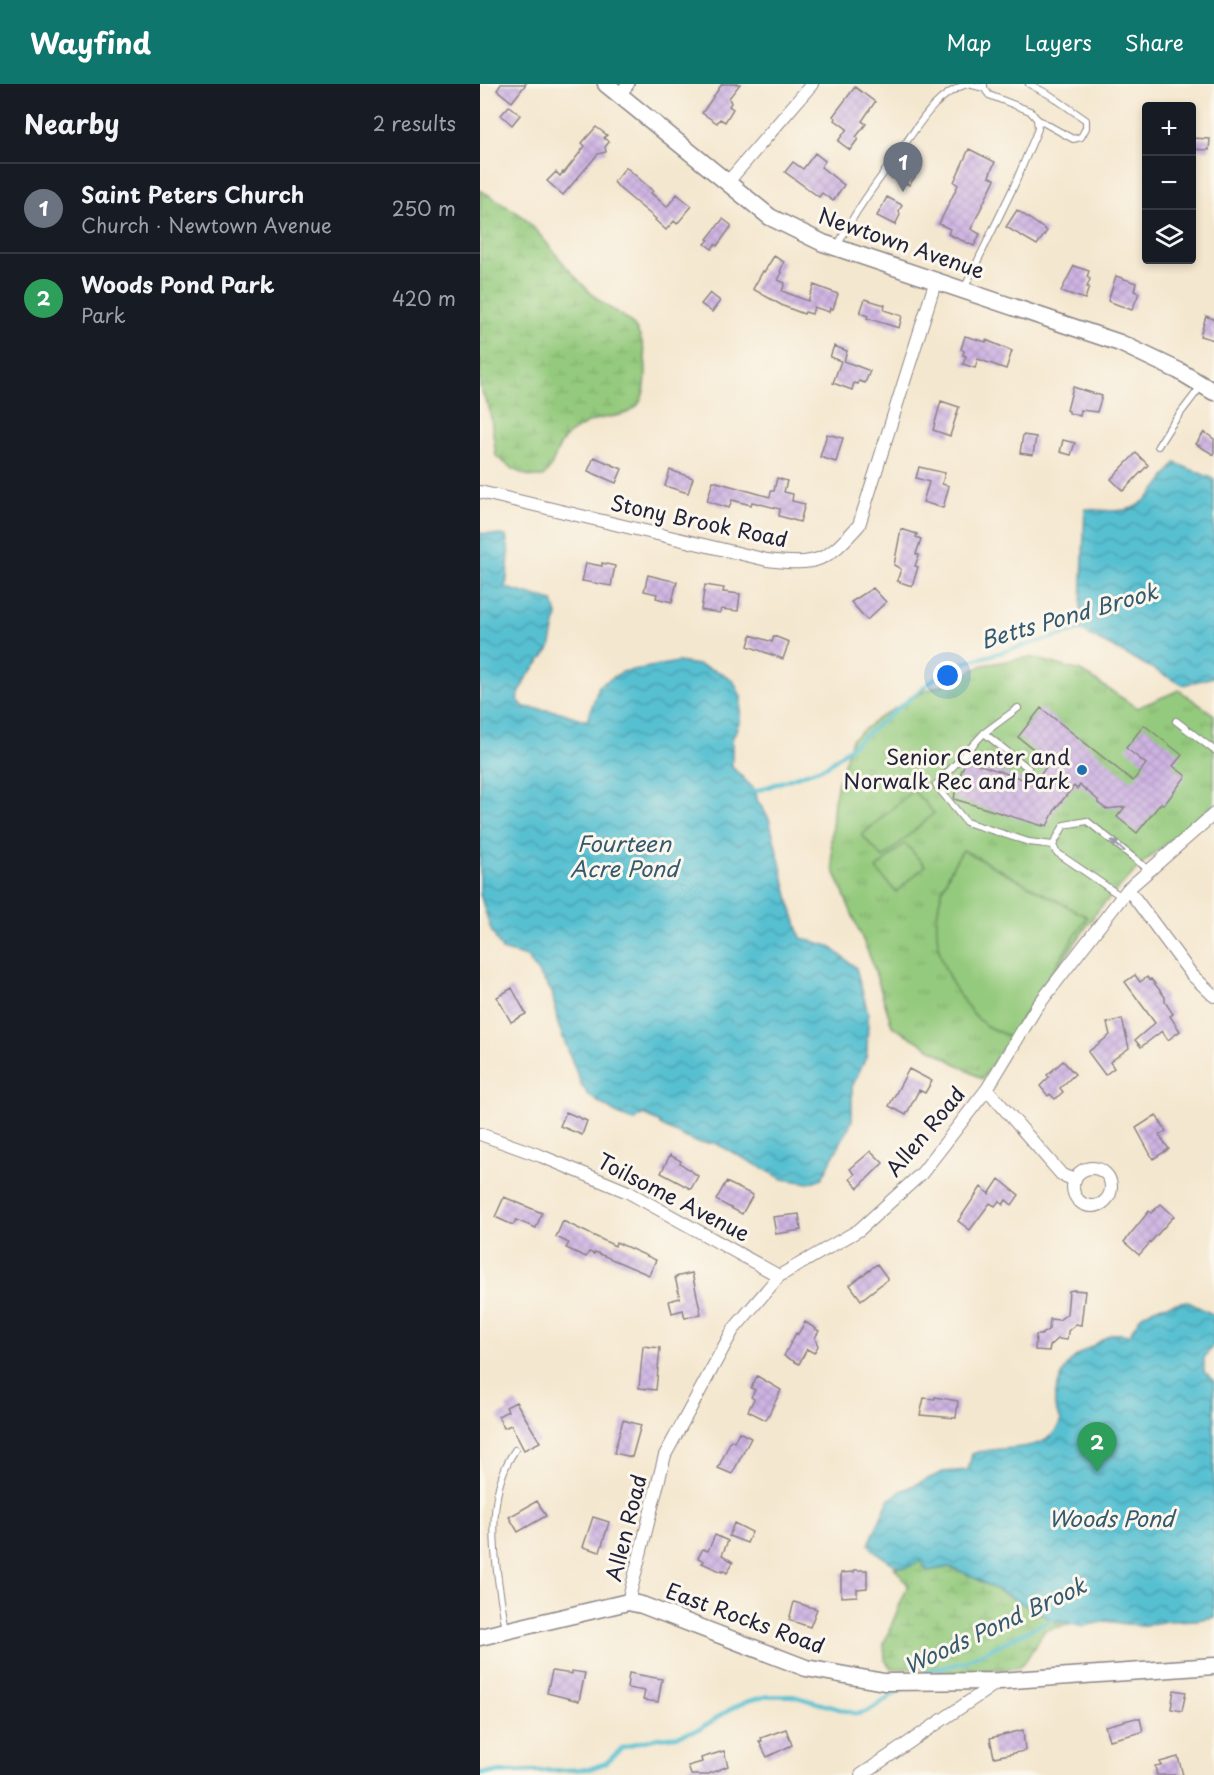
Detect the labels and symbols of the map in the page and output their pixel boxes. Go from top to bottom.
pin: 1 [884,142,922,192]
street label: Newtown Avenue [814,199,989,286]
street label: Stony Brook Road [608,486,791,554]
water label: Betts Pond Brook [976,573,1162,656]
your location [933,661,962,690]
place label: Senior Center and Norwalk Rec and Park [844,740,1070,796]
marker: Senior Center and Norwalk Rec and Park [1075,763,1089,777]
water label: Fourteen Acre Pond [570,826,682,884]
one-way arrow [1111,840,1126,852]
street label: Allen Road [877,1079,972,1183]
street label: Toilsome Avenue [592,1144,756,1248]
pin: 2 [1078,1422,1116,1472]
street label: Allen Road [596,1471,654,1584]
water label: Woods Pond [1048,1501,1178,1534]
water label: Woods Pond Brook [898,1567,1092,1681]
street label: East Rocks Road [662,1574,830,1661]

